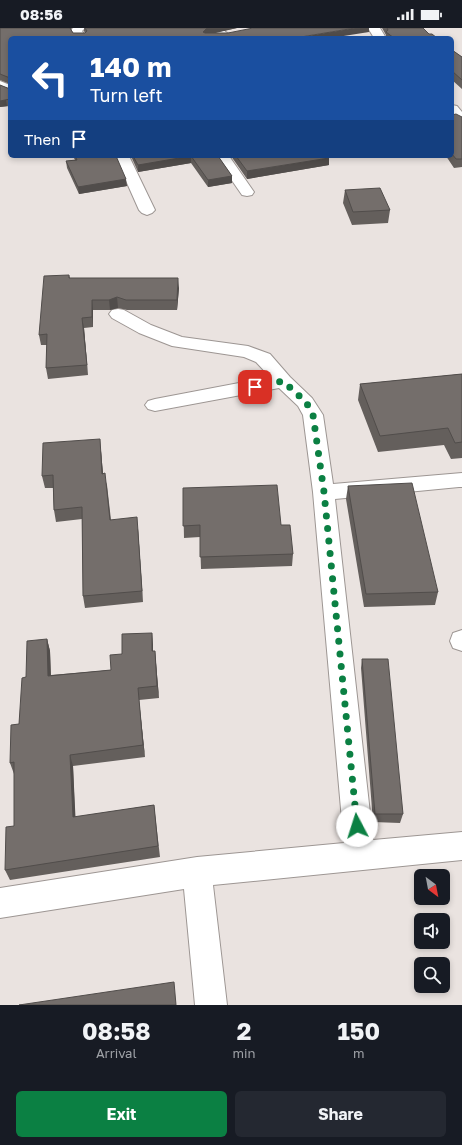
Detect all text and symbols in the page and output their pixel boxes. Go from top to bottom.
text: 08:56 [20,5,63,23]
text: 140 m [90,50,172,83]
icon: left [24,52,76,104]
text: Turn left [90,84,163,106]
icon: arrive [68,128,90,150]
text: Then [24,130,60,148]
pin [238,370,272,404]
icon: arrive [244,376,266,398]
position arrow [336,805,378,847]
north arrow [414,869,450,905]
map controls [414,869,450,993]
button: sound [414,913,450,949]
button: search [414,957,450,993]
text: 08:58 [82,1016,151,1045]
text: 2 [237,1016,251,1045]
text: 150 [337,1016,380,1045]
text: Arrival [96,1045,137,1061]
text: min [233,1045,256,1061]
text: m [353,1045,365,1061]
button: Exit [16,1091,227,1137]
button: Share [235,1091,446,1137]

